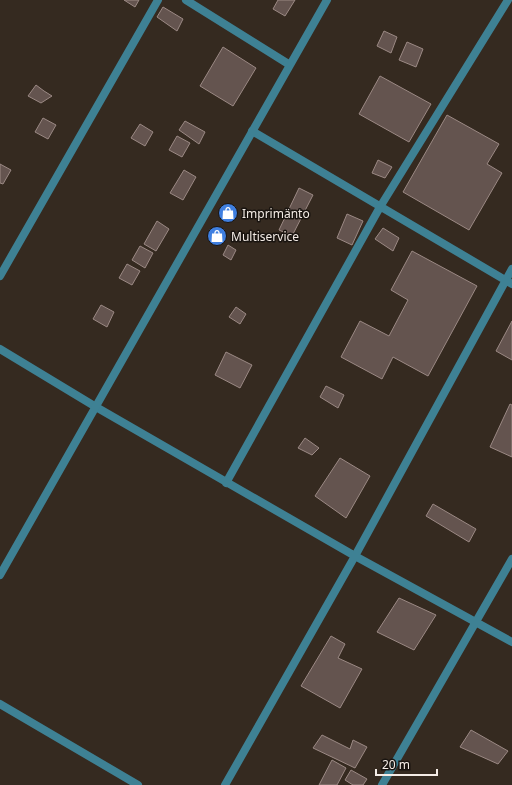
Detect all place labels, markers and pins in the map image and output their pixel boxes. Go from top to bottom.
shop icon: Imprimänto [217,202,239,224]
place label: Imprimänto [242,205,310,222]
shop icon: Multiservice [206,225,228,247]
place label: Multiservice [231,228,299,245]

